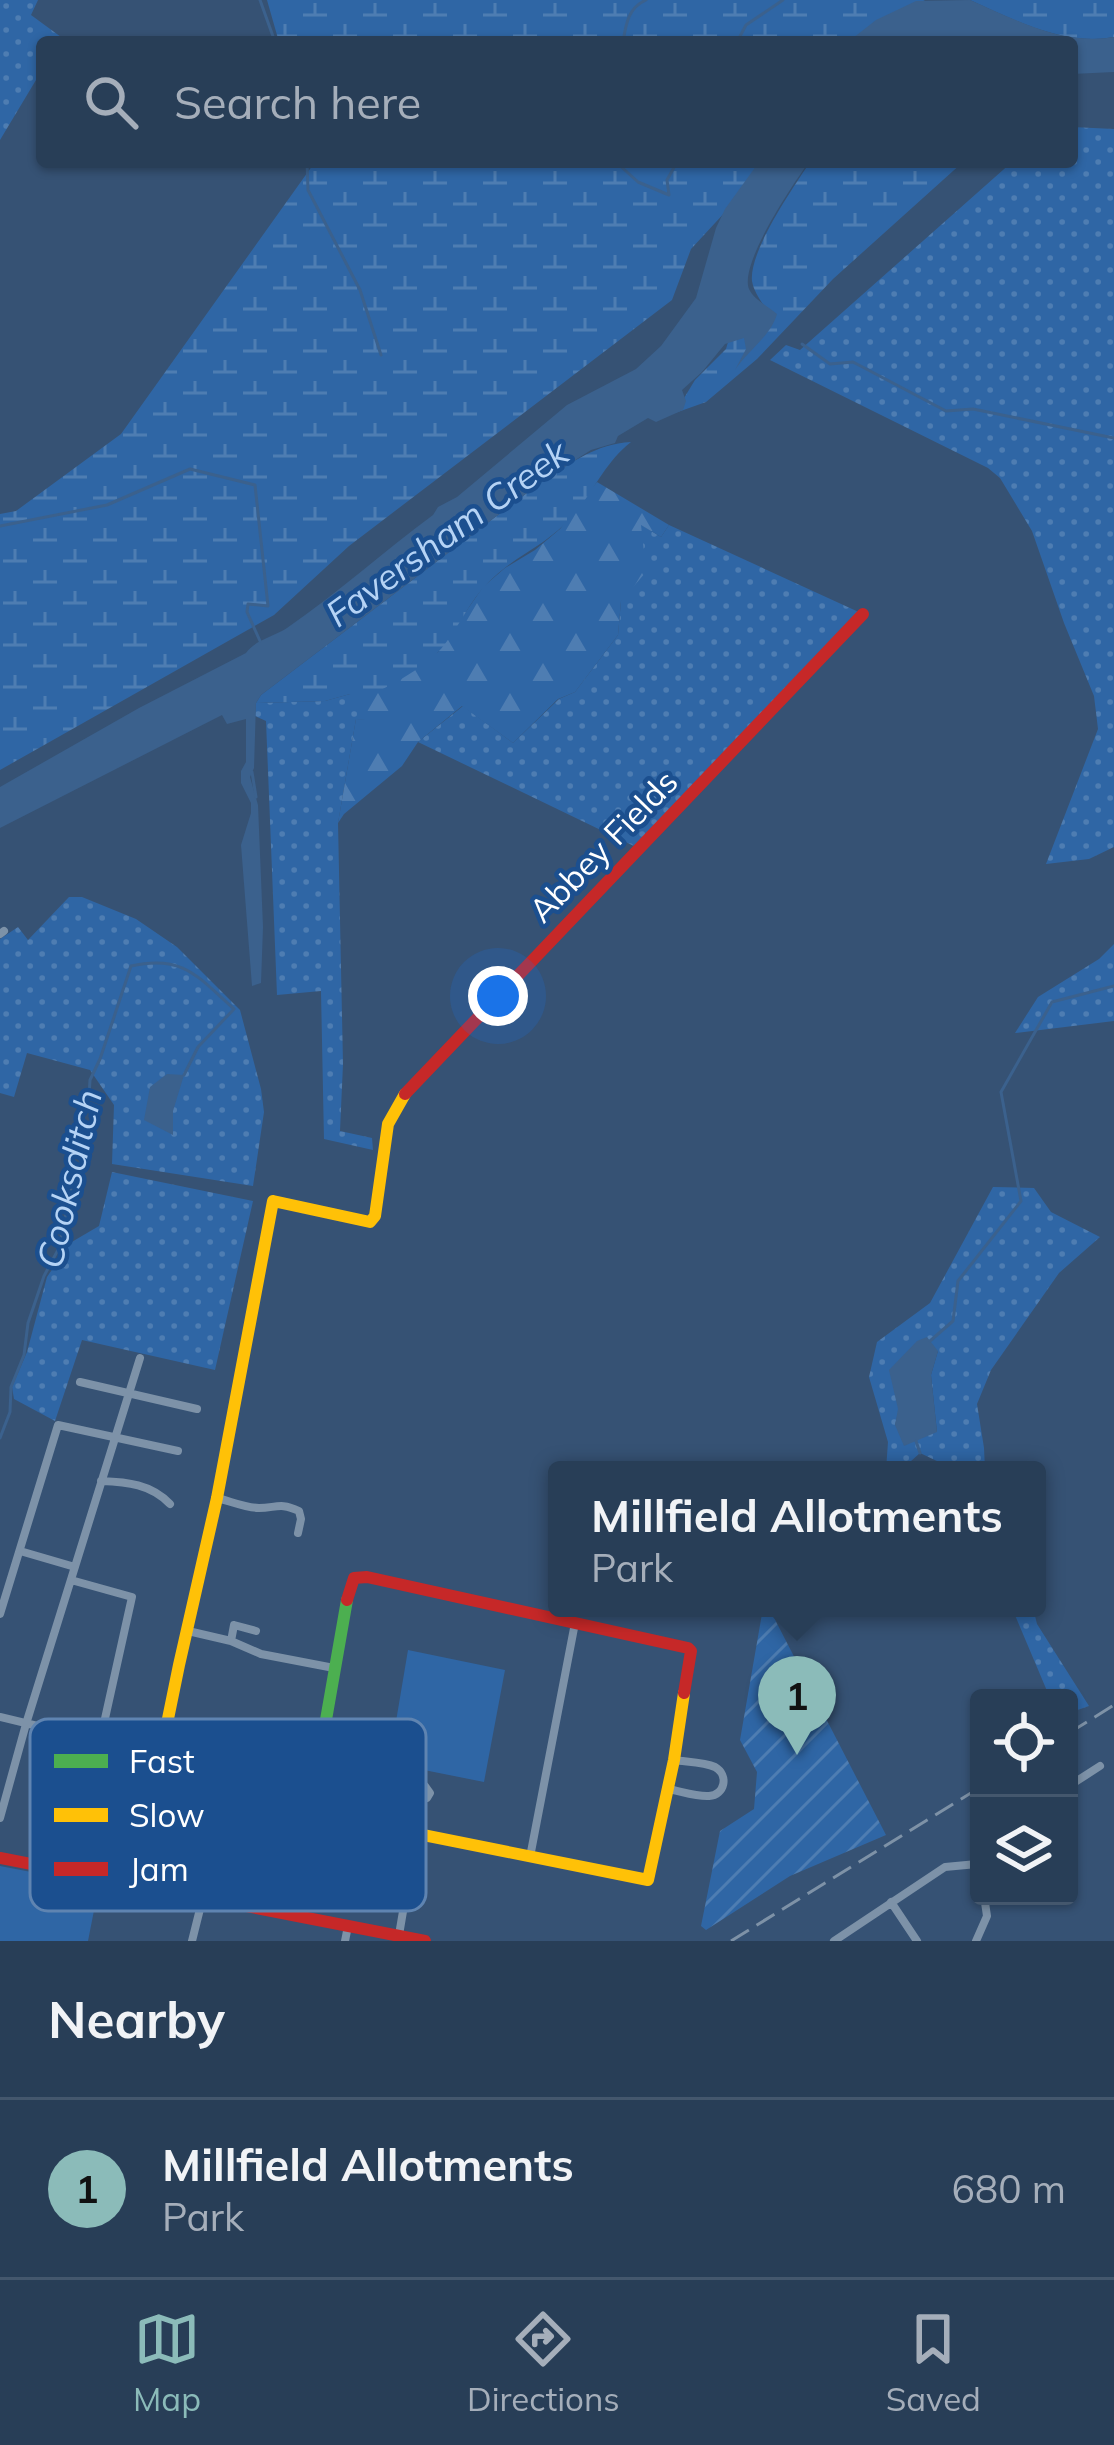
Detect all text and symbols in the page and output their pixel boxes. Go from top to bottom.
search box [36,36,1078,168]
icon: search [78,69,144,135]
text: Search here [174,74,421,130]
water label: Faversham Creek [317,429,578,636]
street label: Abbey Fields [520,761,686,930]
your location [468,966,528,1026]
water label: Cooksditch [26,1085,111,1273]
popup [548,1461,1046,1617]
text: Millfield Allotments [591,1487,1003,1543]
text: Park [591,1543,673,1592]
pin: 1 [758,1656,836,1755]
map controls [970,1689,1078,1905]
button: locate [970,1689,1078,1797]
legend [30,1719,426,1911]
text: Fast [129,1740,194,1781]
text: Slow [129,1794,205,1835]
button: layers [970,1797,1078,1905]
text: Jam [129,1848,189,1889]
text: Nearby [48,1987,225,2051]
text: Millfield Allotments [162,2136,574,2192]
text: 1 [75,2164,99,2213]
text: 680 m [951,2164,1066,2213]
text: Park [162,2192,244,2241]
tab: Map [133,2306,201,2419]
tab: Directions [467,2306,620,2419]
tab: Saved [886,2306,981,2419]

